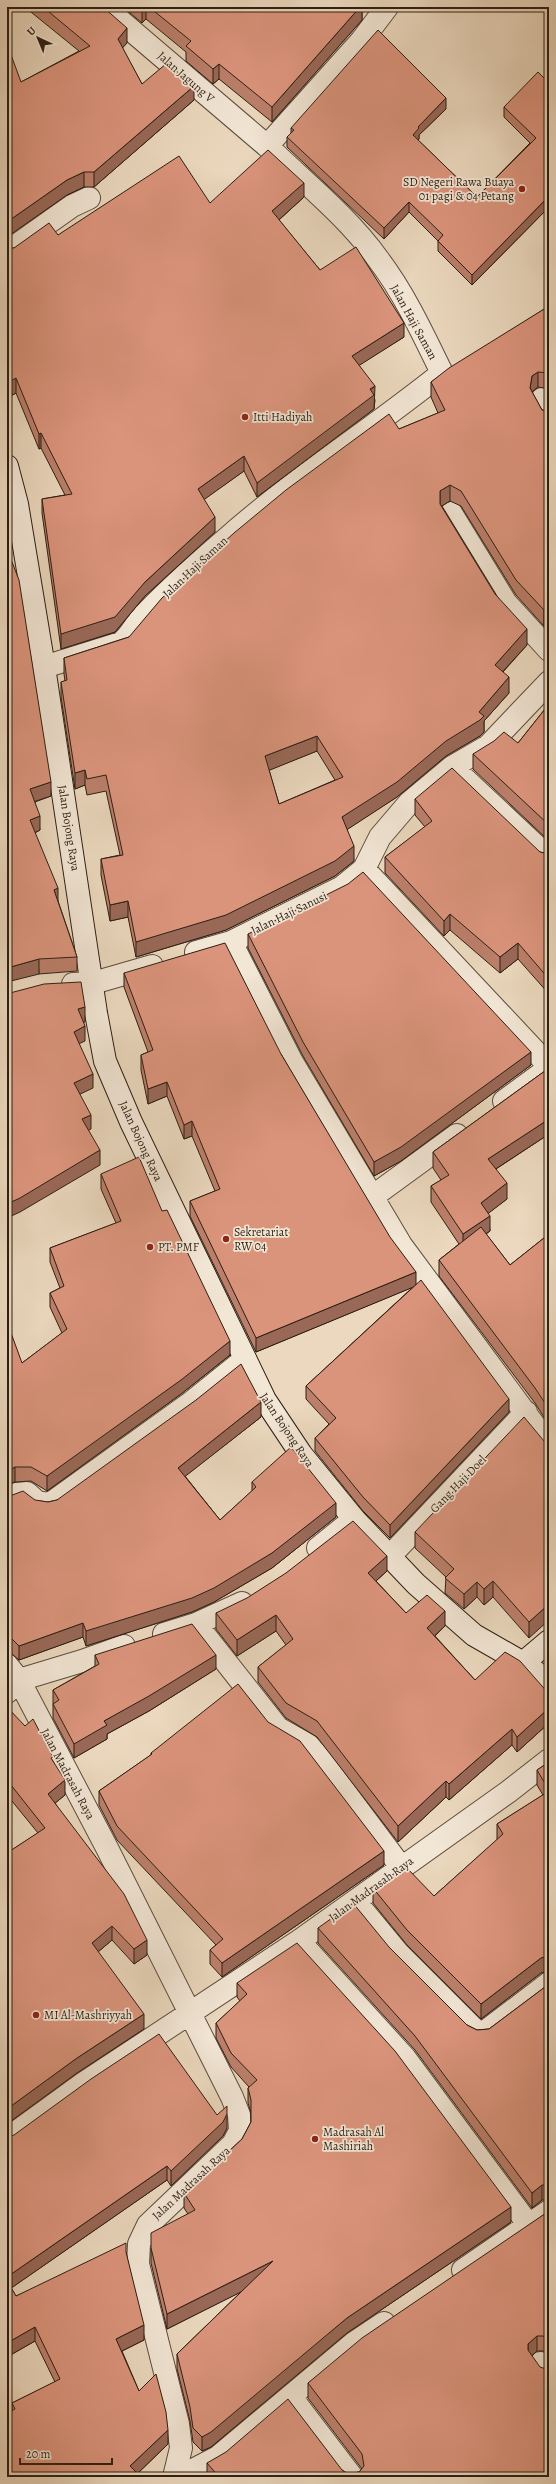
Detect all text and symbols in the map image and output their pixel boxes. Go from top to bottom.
north arrow [18,18,58,58]
text: U [24,23,40,39]
street label: Jalan Jagung V [154,48,218,107]
place label: SD Negeri Rawa Buaya 01 pagi & 04 Petang [403,174,514,204]
marker: SD Negeri Rawa Buaya 01 pagi & 04 Petang [517,184,527,194]
street label: Jalan Haji Saman [387,282,441,363]
place label: Itti Hadiyah [253,409,313,425]
marker: Itti Hadiyah [240,412,250,422]
street label: Jalan Haji Saman [159,532,231,601]
street label: Jalan Bojong Raya [54,784,84,873]
street label: Jalan Haji Sanusi [248,888,330,938]
street label: Jalan Bojong Raya [115,1098,167,1184]
place label: Sekretariat RW 04 [234,1224,288,1254]
marker: Sekretariat RW 04 [221,1234,231,1244]
place label: PT. PMF [158,1239,199,1255]
marker: PT. PMF [145,1242,155,1252]
street label: Jalan Bojong Raya [256,1390,318,1471]
street label: Gang Haji Doel [426,1452,490,1516]
street label: Jalan Madrasah Raya [37,1726,99,1823]
street label: Jalan Madrasah Raya [325,1853,417,1925]
place label: MI Al-Mashriyyah [44,2007,133,2023]
marker: MI Al-Mashriyyah [31,2010,41,2020]
place label: Madrasah Al Mashiriah [323,2124,384,2154]
marker: Madrasah Al Mashiriah [310,2134,320,2144]
street label: Jalan Madrasah Raya [149,2142,234,2223]
scale bar [20,2440,112,2466]
text: 20 m [26,2446,50,2462]

